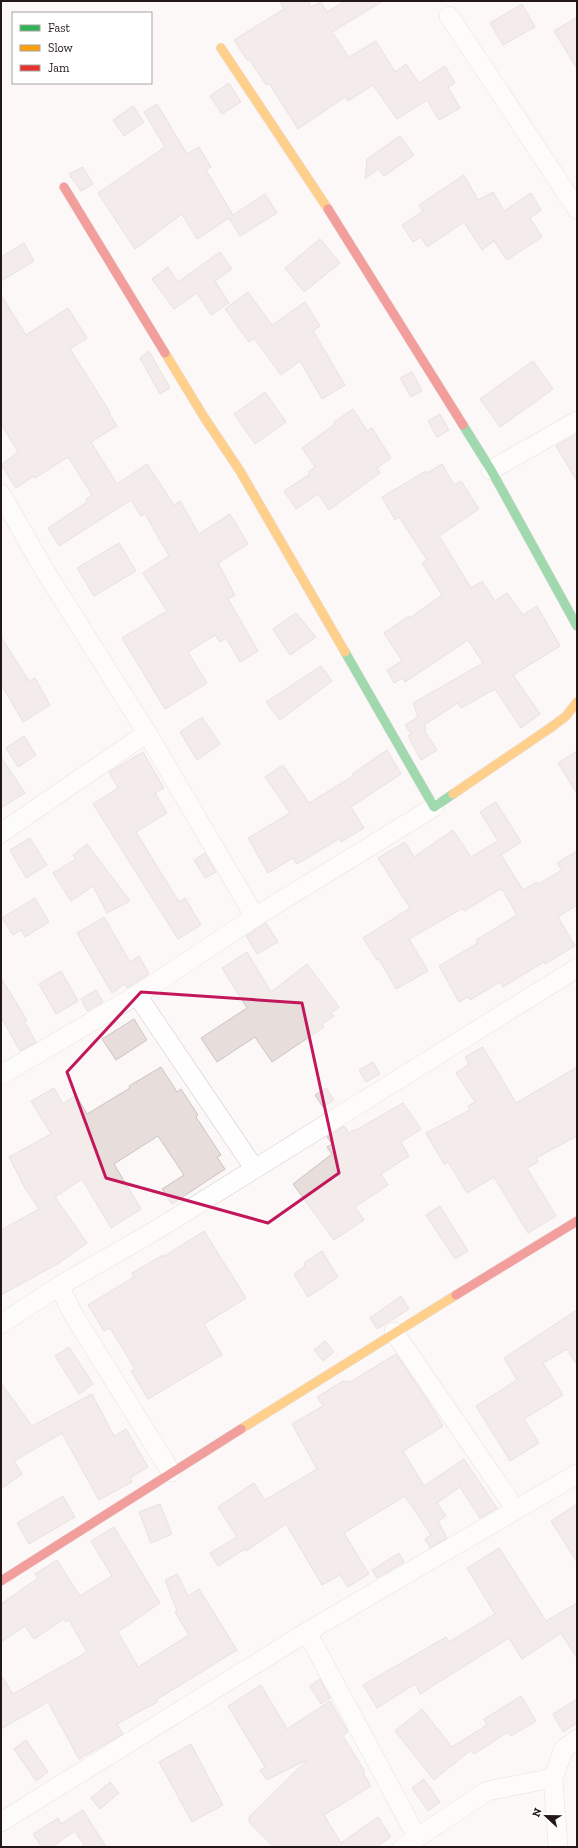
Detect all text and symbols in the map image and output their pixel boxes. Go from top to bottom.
legend [12,12,152,84]
text: Fast [48,21,71,35]
text: Slow [48,41,74,55]
text: Jam [48,61,70,75]
north arrow [526,1796,566,1836]
text: N [530,1806,545,1819]

